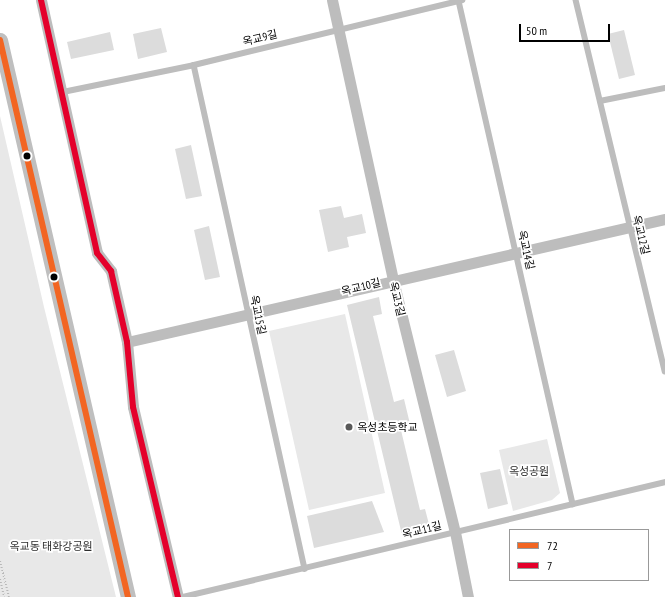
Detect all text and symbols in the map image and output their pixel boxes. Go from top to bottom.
scale bar [521,16,612,42]
text: 50 m [526,23,547,38]
street label: 옥교9길 [241,27,279,49]
unlabelled marker [22,151,32,161]
street label: 옥교12길 [630,214,652,256]
street label: 옥교14길 [515,229,537,271]
unlabelled marker [49,272,59,282]
street label: 옥교10길 [340,276,382,298]
street label: 옥교3길 [386,280,408,318]
street label: 옥교15길 [247,294,269,336]
place label: 옥성초등학교 [357,420,418,434]
marker: 옥성초등학교 [344,422,354,432]
park label: 옥성공원 [509,464,549,478]
street label: 옥교11길 [401,519,443,541]
legend [509,529,649,581]
text: 72 [547,538,558,553]
park label: 옥교동 태화강공원 [9,539,93,553]
text: 7 [547,558,552,573]

